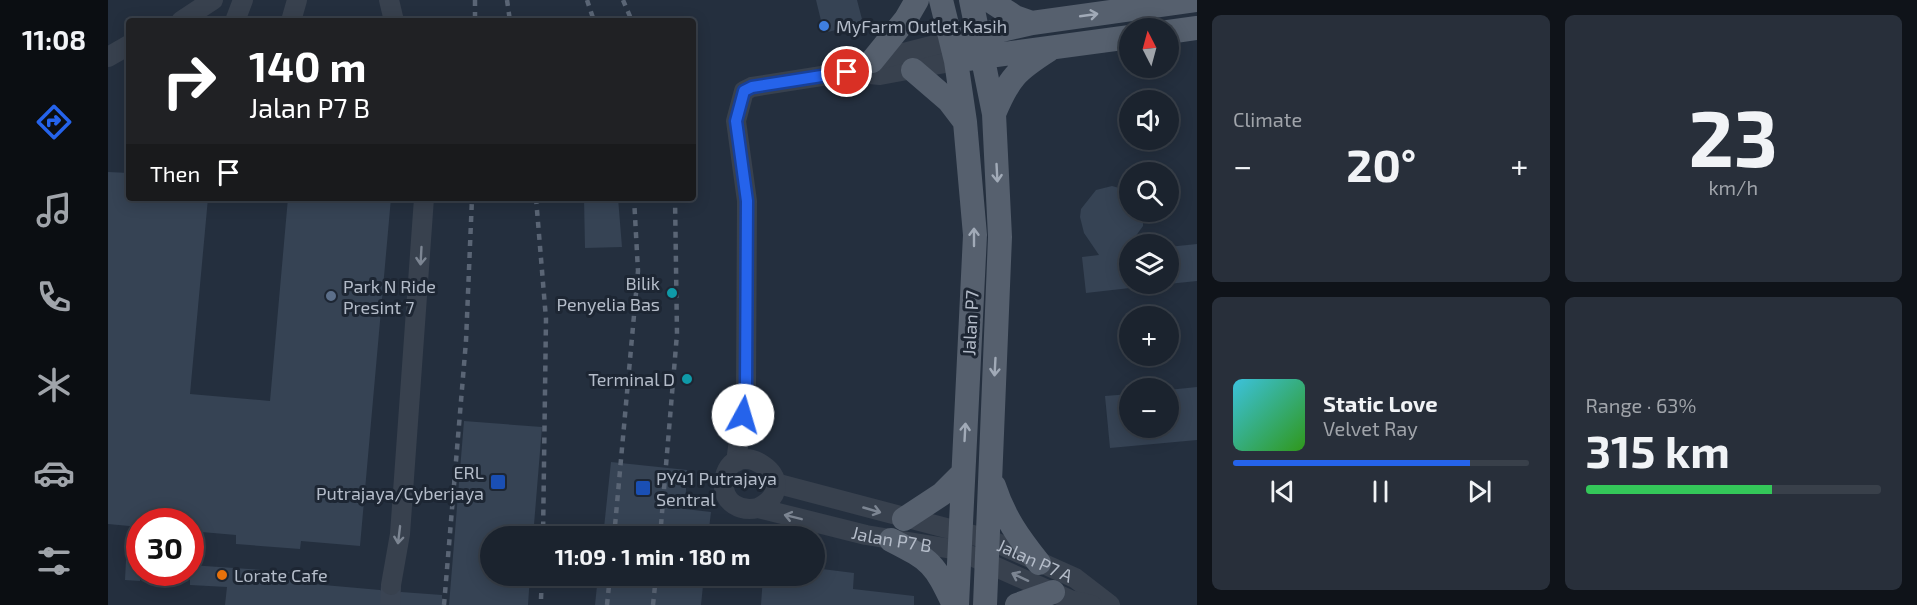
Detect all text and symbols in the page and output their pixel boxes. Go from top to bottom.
one-way arrow [1079,10,1099,21]
place label: MyFarm Outlet Kasih [836,15,1007,37]
north arrow [1119,18,1179,78]
map controls [1119,18,1179,438]
marker: MyFarm Outlet Kasih [817,19,831,33]
text: 11:08 [22,23,86,55]
text: 140 m [249,40,366,90]
icon: right [150,42,228,120]
pin [821,46,872,97]
icon: arrive [830,55,863,88]
text: 23 [1688,89,1778,183]
button: sound [1119,90,1179,150]
text: Jalan P7 B [249,91,370,123]
icon: directions [33,101,75,143]
text: Climate [1233,107,1302,131]
text: 20° [1346,137,1416,191]
text: − [1233,145,1252,185]
text: + [1510,145,1529,185]
icon: arrive [212,156,245,189]
text: Then [150,160,200,186]
one-way arrow [991,162,1002,182]
button: search [1119,162,1179,222]
text: km/h [1708,175,1758,199]
icon: music [33,189,75,231]
one-way arrow [968,228,980,247]
button: layers [1119,234,1179,294]
one-way arrow [415,246,426,266]
place label: Bilik Penyelia Bas [556,272,660,315]
place label: Park N Ride Presint 7 [343,275,436,318]
icon: phone [33,276,75,318]
marker: Bilik Penyelia Bas [665,286,679,300]
marker: Park N Ride Presint 7 [324,289,338,303]
street label: Jalan P7 [957,290,983,356]
button: + [1119,306,1179,366]
one-way arrow [989,357,1000,377]
icon: climate [33,364,75,406]
place label: Terminal D [588,368,675,390]
marker: Terminal D [680,372,694,386]
button: − [1119,378,1179,438]
position arrow [711,383,775,447]
text: Static Love [1323,390,1438,416]
text: Range · 63% [1586,393,1696,417]
text: Velvet Ray [1323,416,1418,440]
one-way arrow [959,422,970,442]
text: 315 km [1586,423,1730,477]
icon: car [33,452,75,494]
place label: ERL Putrajaya/Cyberjaya [316,461,484,504]
place label: PY41 Putrajaya Sentral [656,467,777,510]
marker: ERL Putrajaya/Cyberjaya [489,473,507,491]
icon: previous [1266,475,1299,508]
icon: pause [1364,475,1397,508]
icon: next [1463,475,1496,508]
marker: PY41 Putrajaya Sentral [634,479,652,497]
one-way arrow [862,505,881,516]
speed limit sign: 30 [126,508,204,586]
one-way arrow [784,510,803,522]
street label: Jalan P7 B [850,521,933,557]
one-way arrow [393,524,404,544]
street label: Jalan P7 A [994,534,1077,587]
icon: filters [33,540,75,582]
text: 11:09 · 1 min · 180 m [555,543,750,569]
place label: Lorate Cafe [234,564,328,586]
marker: Lorate Cafe [215,568,229,582]
one-way arrow [1012,570,1030,582]

